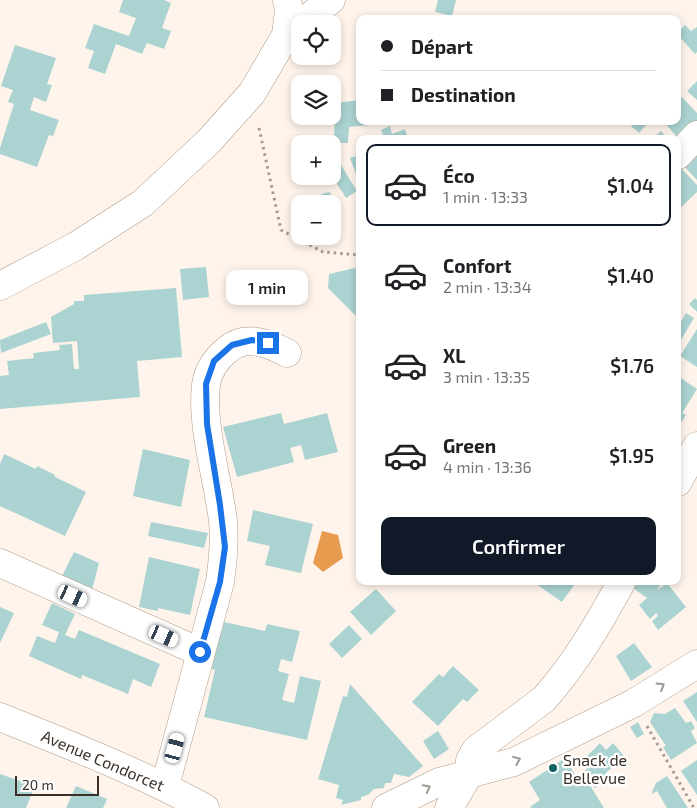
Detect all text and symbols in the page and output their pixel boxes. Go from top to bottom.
map controls [291,15,341,245]
button: locate [291,15,341,65]
text: Départ [411,35,473,58]
button: layers [291,75,341,125]
text: Destination [411,83,516,106]
button: + [291,135,341,185]
icon: car [383,163,428,208]
text: Éco [443,164,475,187]
text: $1.04 [607,174,654,197]
text: 1 min · 13:33 [443,187,528,206]
button: − [291,195,341,245]
icon: car [383,253,428,298]
text: Confort [443,254,511,277]
text: $1.40 [607,264,654,287]
callout: 1 min [227,270,309,306]
text: 2 min · 13:34 [443,277,532,296]
text: 1 min [248,278,286,297]
route end [257,332,279,354]
icon: car [383,343,428,388]
text: XL [443,344,465,367]
text: $1.76 [610,354,654,377]
text: 3 min · 13:35 [443,367,530,386]
icon: car [383,433,428,478]
text: Green [443,434,496,457]
text: $1.95 [609,444,654,467]
text: 4 min · 13:36 [443,457,532,476]
button: Confirmer [381,517,656,575]
car [56,583,89,609]
car [147,623,180,649]
route start [189,641,211,663]
one-way arrow [656,683,665,693]
street label: Avenue Condorcet [39,726,167,794]
car [163,732,186,764]
place label: Snack de Bellevue [563,750,627,787]
one-way arrow [512,755,521,766]
marker: Snack de Bellevue [547,762,559,774]
scale bar [15,773,99,796]
text: 20 m [22,776,54,793]
one-way arrow [422,783,431,794]

